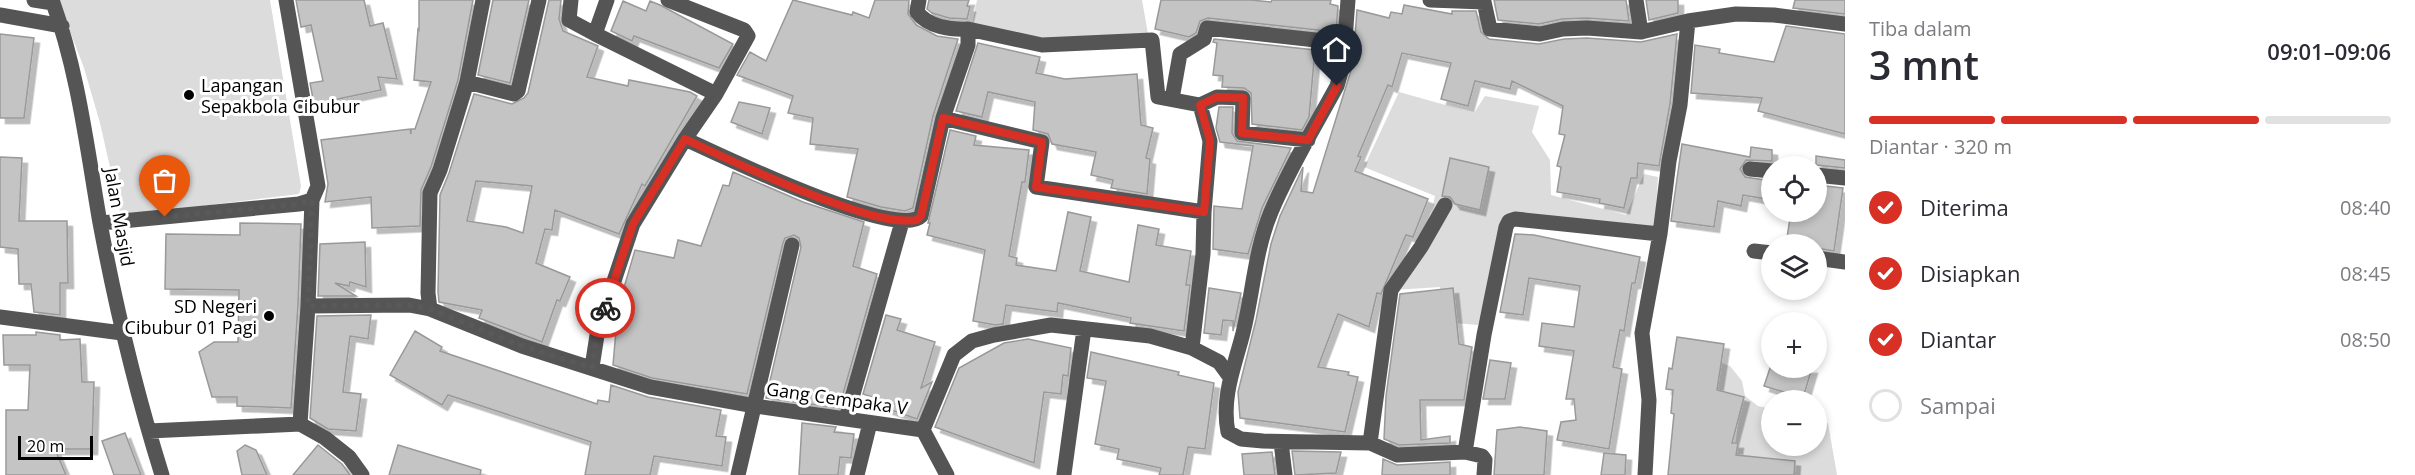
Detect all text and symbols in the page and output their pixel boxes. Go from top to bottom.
text: Tiba dalam [1869,15,1972,42]
pin [1311,24,1362,86]
icon: home [1320,33,1353,66]
text: 09:01–09:06 [2267,36,2391,66]
text: 3 mnt [1869,38,1979,91]
place label: Lapangan Sepakbola Cibubur [201,73,360,118]
marker: Lapangan Sepakbola Cibubur [182,88,196,102]
text: Diantar · 320 m [1869,133,2012,160]
pin [139,155,190,217]
map controls [1761,156,1827,456]
button: locate [1761,156,1827,222]
street label: Jalan Masjid [99,164,140,268]
icon: bag [148,164,181,197]
icon: check [1869,191,1902,224]
text: Diterima [1920,192,2009,222]
text: 08:40 [2340,194,2391,221]
button: layers [1761,234,1827,300]
icon: check [1869,257,1902,290]
text: Disiapkan [1920,258,2021,288]
text: 08:45 [2340,260,2391,287]
courier [575,278,635,338]
icon: bike [589,292,622,325]
place label: SD Negeri Cibubur 01 Pagi [125,294,257,339]
marker: SD Negeri Cibubur 01 Pagi [262,309,276,323]
button: + [1761,312,1827,378]
icon: check [1869,323,1902,356]
text: Diantar [1920,324,1996,354]
text: 08:50 [2340,326,2391,353]
street label: Gang Cempaka V [765,376,910,420]
button: − [1761,390,1827,456]
text: Sampai [1920,390,1996,420]
scale bar [18,433,93,460]
text: 20 m [27,435,64,457]

